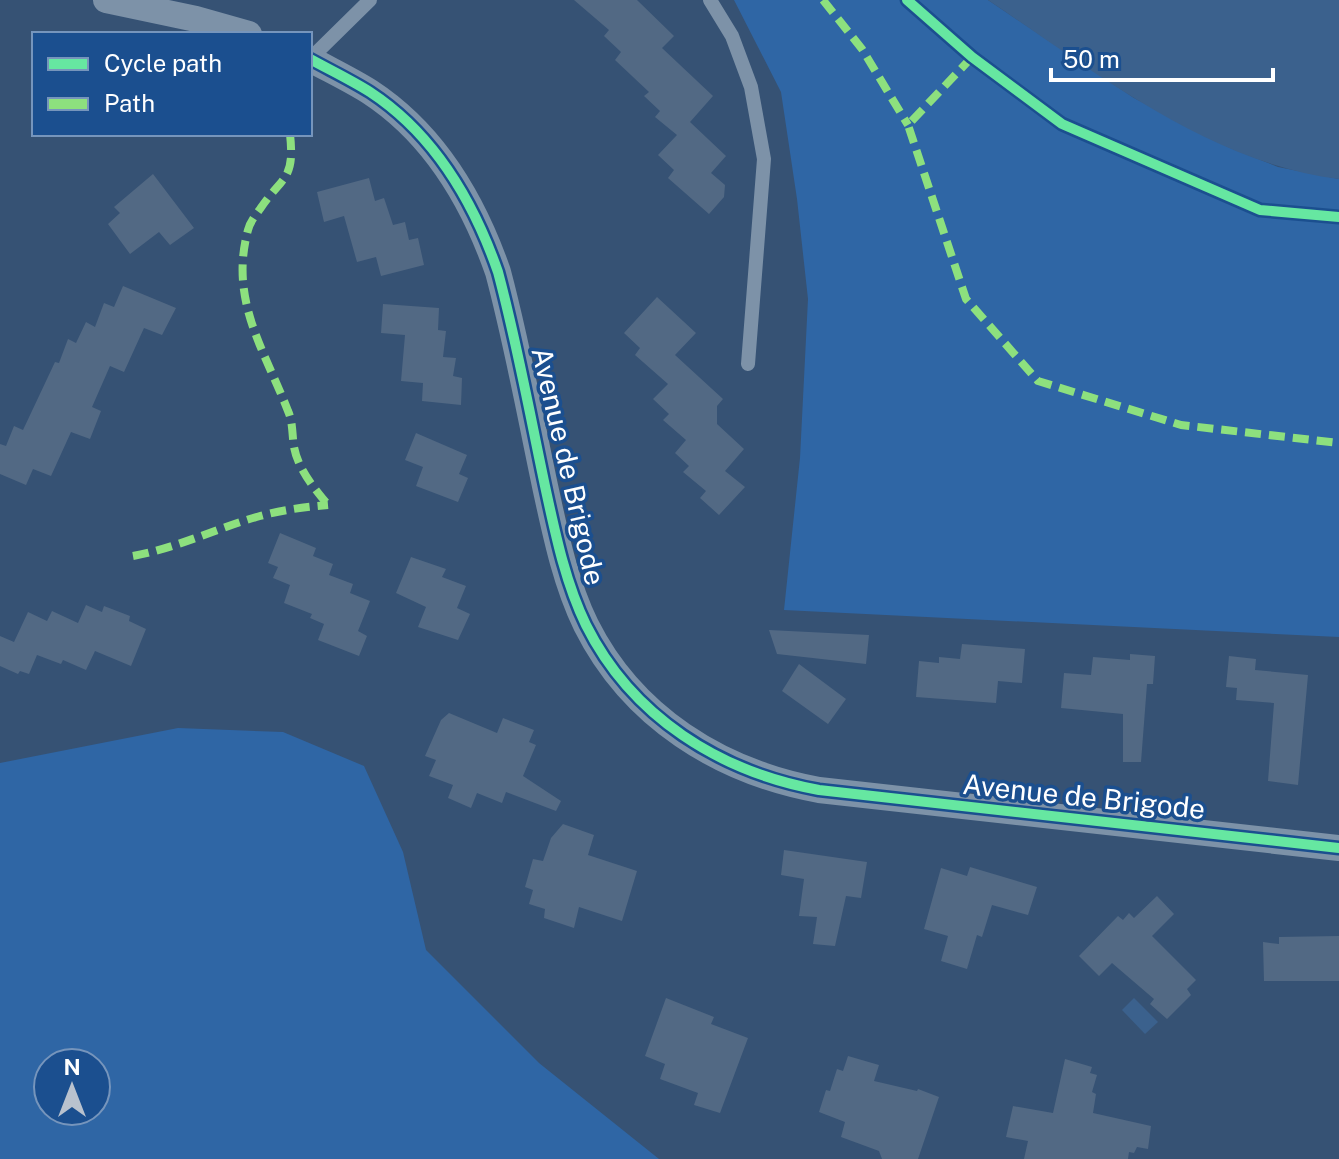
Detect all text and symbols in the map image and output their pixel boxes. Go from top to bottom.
legend [32,32,312,136]
scale bar [1051,32,1273,82]
text: 50 m [1063,45,1120,73]
text: Cycle path [104,49,222,77]
text: Path [104,89,155,117]
street label: Avenue de Brigode [526,344,612,588]
street label: Avenue de Brigode [961,767,1207,825]
north arrow [32,1047,112,1127]
text: N [63,1054,81,1080]

